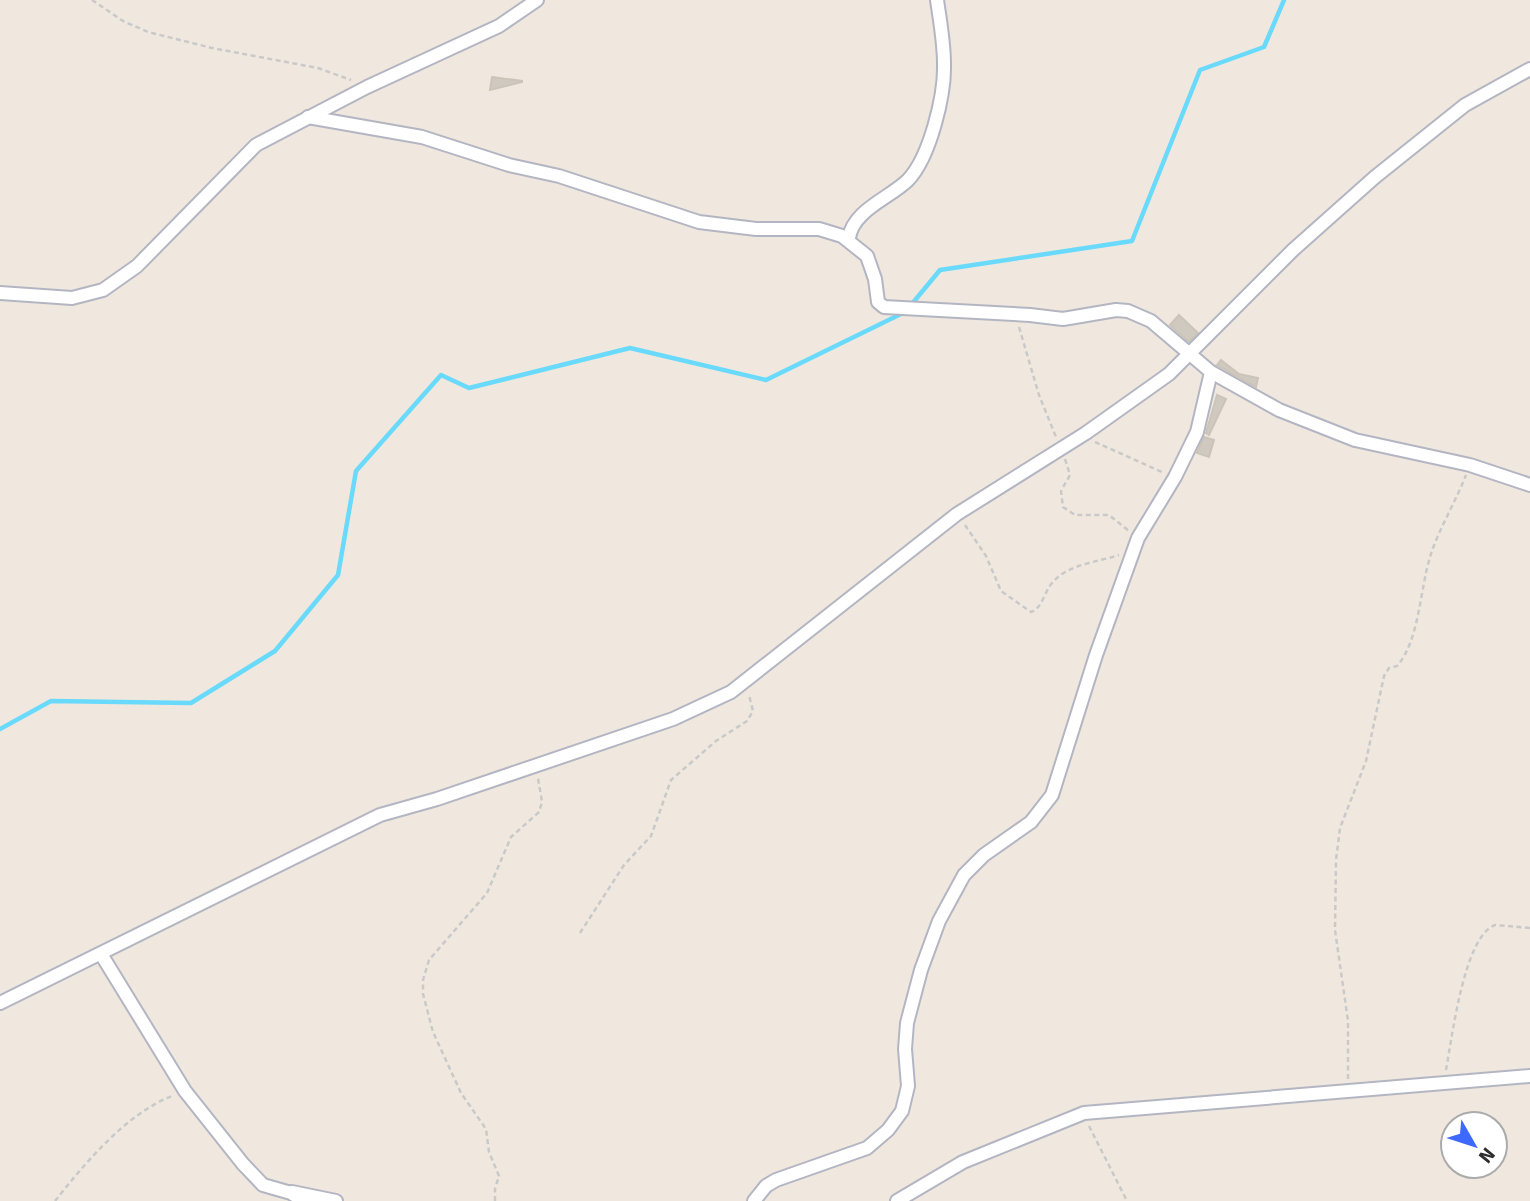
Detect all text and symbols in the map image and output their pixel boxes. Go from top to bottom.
north arrow [1439,1110,1509,1180]
text: N [1473,1142,1500,1168]

